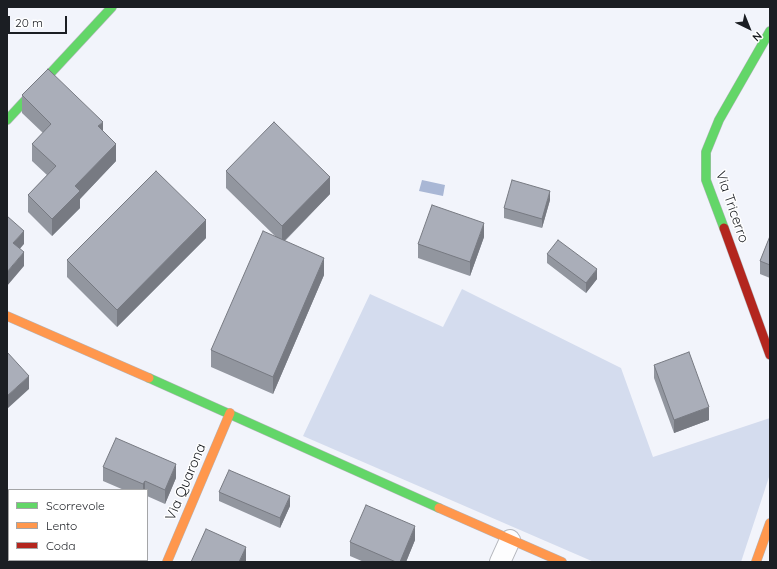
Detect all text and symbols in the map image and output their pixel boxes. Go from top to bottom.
scale bar [10,8,69,34]
north arrow [729,8,769,48]
text: 20 m [15,15,43,30]
text: N [749,29,765,45]
street label: Via Tricerro [712,169,752,245]
street label: Via Quarona [162,441,210,523]
legend [8,489,148,561]
text: Scorrevole [46,498,105,513]
text: Lento [46,518,77,533]
text: Coda [46,538,76,553]

